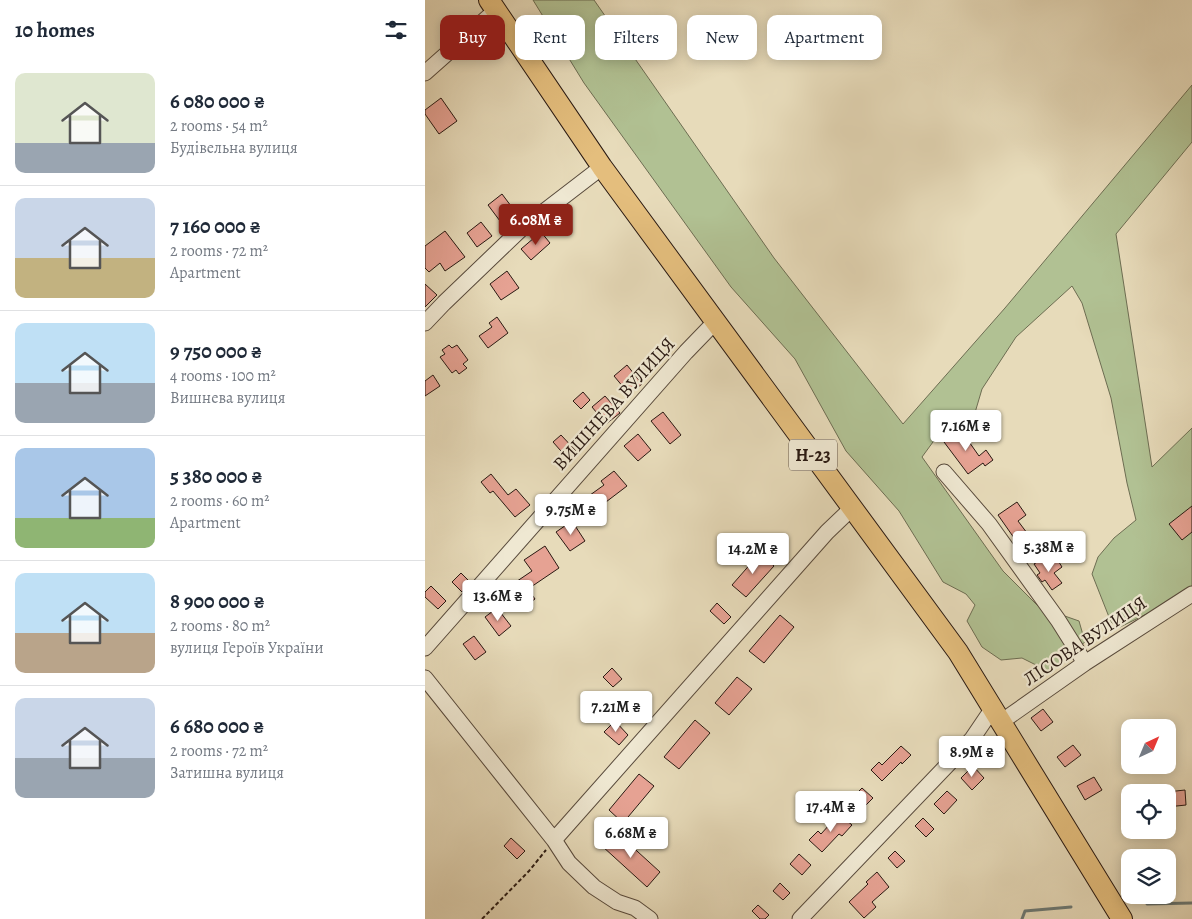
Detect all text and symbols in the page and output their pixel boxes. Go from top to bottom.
chip: Buy [440,15,505,60]
chip: Rent [515,15,585,60]
chip: Filters [595,15,677,60]
chip: New [687,15,757,60]
chip: Apartment [767,15,882,60]
text: 10 homes [15,16,95,44]
icon: filters [382,16,410,44]
text: 6 080 000 ₴ [170,87,265,115]
icon: home [55,93,115,153]
text: 2 rooms · 54 m² [170,115,268,137]
text: Будівельна вулиця [170,137,298,159]
pin: 6.08M ₴ [490,204,582,246]
text: 6.08M ₴ [510,209,562,231]
text: 7 160 000 ₴ [170,212,261,240]
icon: home [55,218,115,278]
text: 2 rooms · 72 m² [170,240,268,262]
text: Apartment [170,262,241,284]
street label: ВИШНЕВА ВУЛИЦЯ [547,332,681,476]
text: 9 750 000 ₴ [170,337,262,365]
icon: home [55,343,115,403]
text: 4 rooms · 100 m² [170,365,276,387]
text: Вишнева вулиця [170,387,285,409]
pin: 7.16M ₴ [920,410,1012,452]
text: 7.16M ₴ [941,415,991,437]
road number: Н-23 [789,440,837,470]
text: 5 380 000 ₴ [170,462,263,490]
icon: home [55,468,115,528]
text: 2 rooms · 60 m² [170,490,270,512]
pin: 9.75M ₴ [525,494,617,536]
text: 9.75M ₴ [546,499,596,521]
text: Apartment [170,512,241,534]
pin: 5.38M ₴ [1003,530,1095,573]
pin: 14.2M ₴ [707,532,799,575]
text: 5.38M ₴ [1024,536,1074,558]
text: 14.2M ₴ [728,538,778,560]
pin: 13.6M ₴ [452,580,544,622]
text: 13.6M ₴ [473,585,523,607]
text: 8 900 000 ₴ [170,587,265,615]
street label: ЛІСОВА ВУЛИЦЯ [1018,590,1152,692]
icon: home [55,593,115,653]
text: 2 rooms · 80 m² [170,615,270,637]
text: вулиця Героїв України [170,637,324,659]
pin: 7.21M ₴ [570,690,662,733]
text: 7.21M ₴ [591,696,641,718]
text: 6 680 000 ₴ [170,712,264,740]
icon: home [55,718,115,778]
north arrow [1121,719,1176,774]
map controls [1121,719,1176,904]
pin: 8.9M ₴ [931,736,1013,778]
text: 2 rooms · 72 m² [170,740,268,762]
text: 8.9M ₴ [950,741,994,763]
text: Затишна вулиця [170,762,284,784]
button: locate [1121,784,1176,839]
pin: 17.4M ₴ [785,790,877,833]
text: 17.4M ₴ [806,796,856,818]
pin: 6.68M ₴ [585,816,677,859]
text: 6.68M ₴ [605,822,657,844]
button: layers [1121,849,1176,904]

